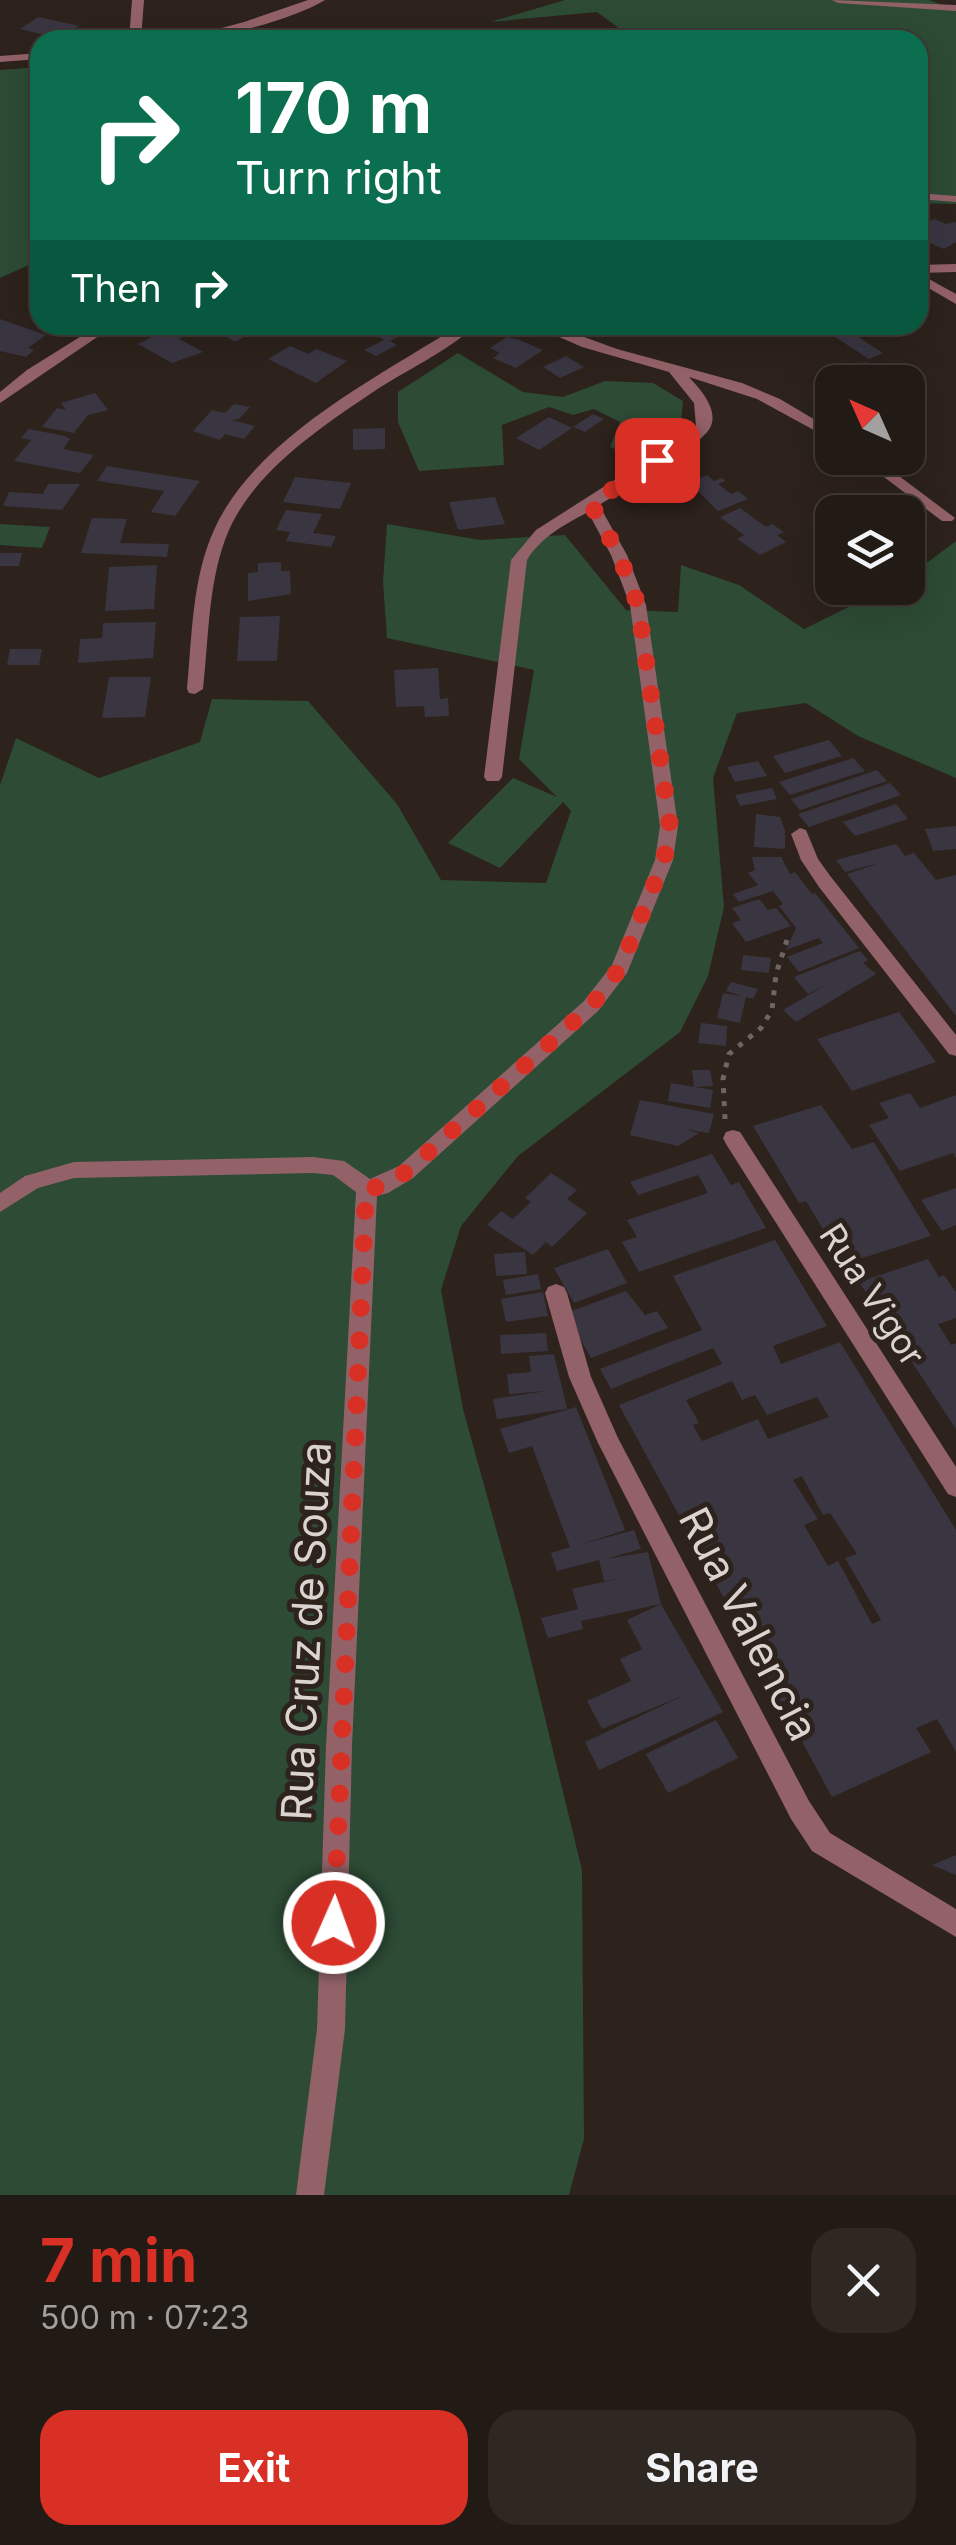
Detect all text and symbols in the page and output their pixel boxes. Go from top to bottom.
text: 170 m [235,65,432,150]
icon: right [70,70,200,200]
text: Turn right [235,150,442,205]
icon: right [182,260,237,315]
text: Then [70,265,162,311]
north arrow [815,365,925,475]
map controls [815,365,925,605]
pin [615,418,700,503]
icon: arrive [630,433,685,488]
button: layers [815,495,925,605]
street label: Rua Vigor [811,1216,934,1373]
street label: Rua Cruz de Souza [270,1440,341,1822]
street label: Rua Valencia [669,1499,830,1749]
position arrow [282,1871,386,1975]
text: 7 min [40,2224,197,2296]
button: close [811,2228,916,2333]
text: 500 m · 07:23 [40,2298,249,2337]
button: Exit [40,2410,468,2525]
button: Share [488,2410,916,2525]

